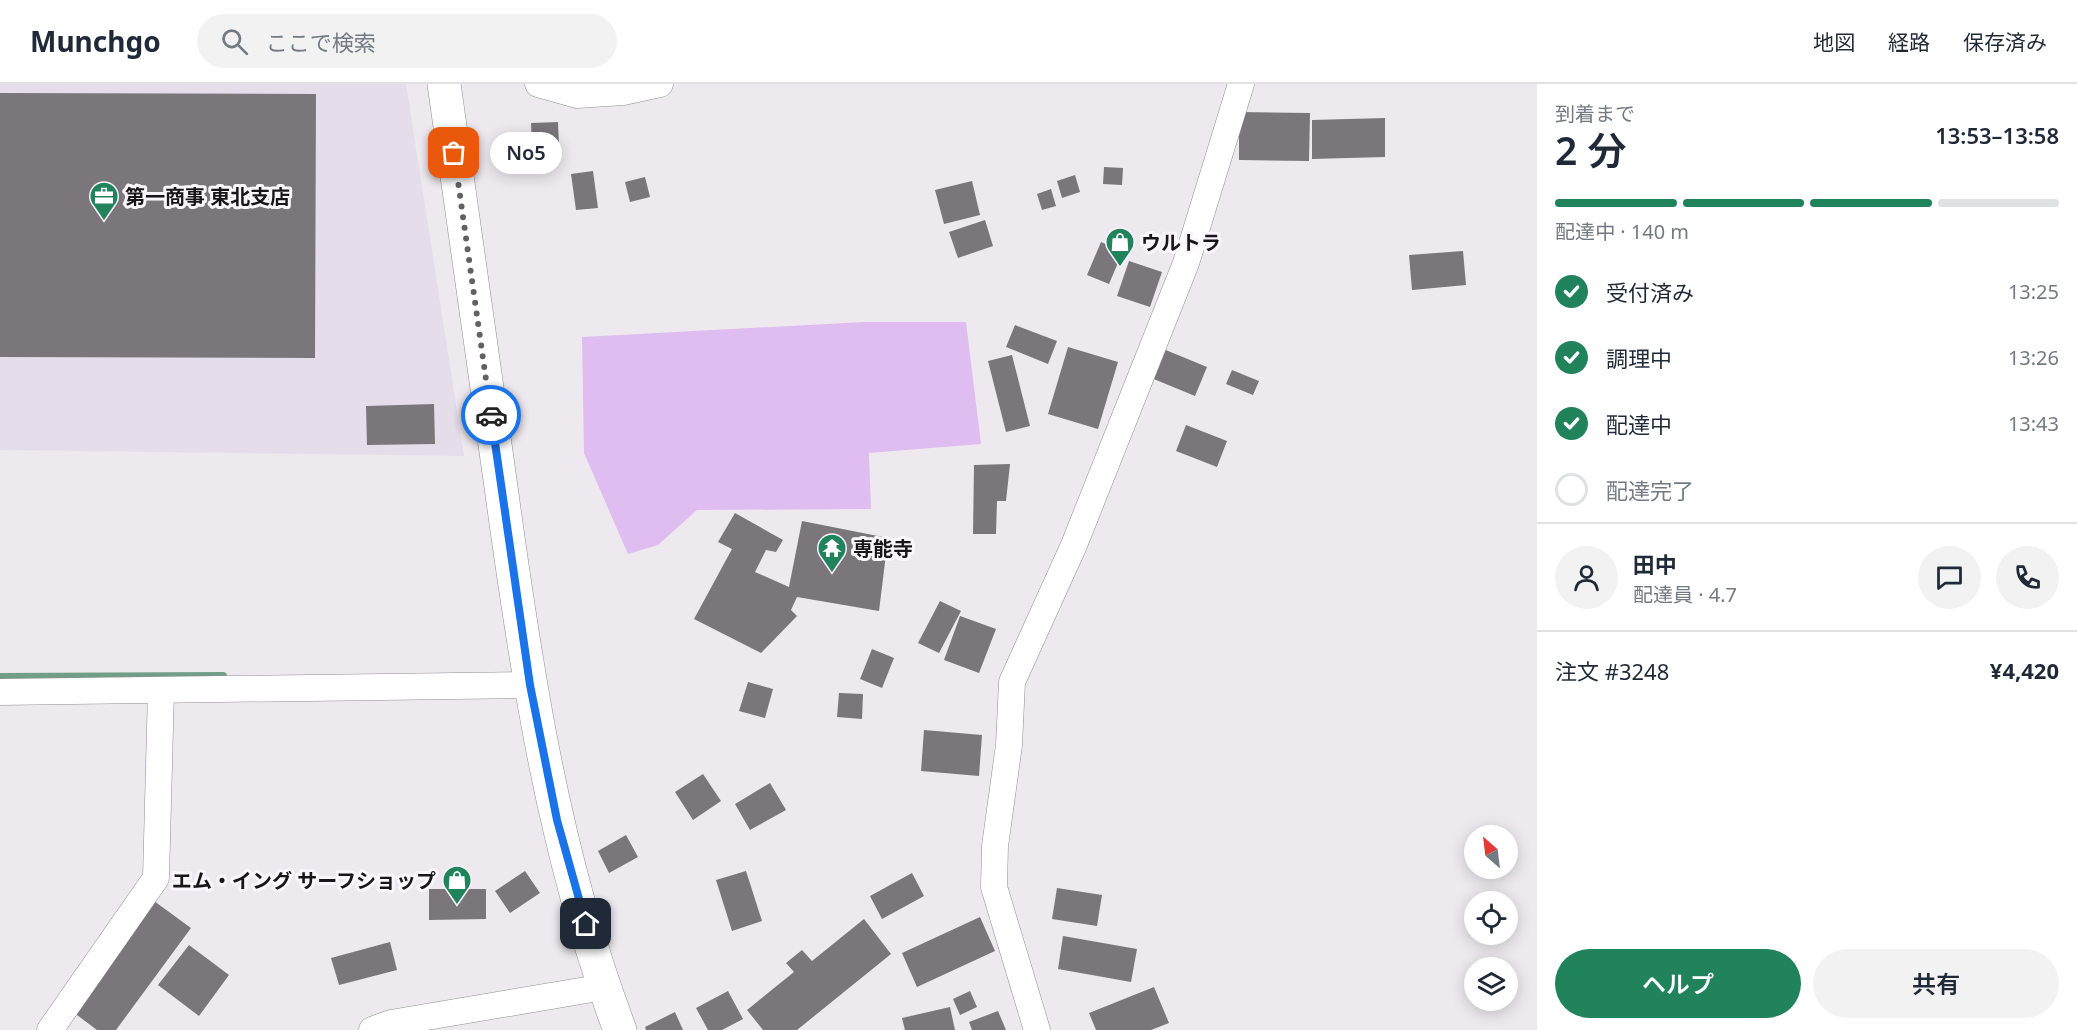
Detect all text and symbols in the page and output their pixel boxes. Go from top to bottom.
search box [197,14,617,68]
text: Munchgo [30,22,161,60]
icon: search [218,25,251,58]
text: ここで検索 [266,27,376,57]
text: 地図 [1813,28,1855,56]
text: 経路 [1888,28,1930,56]
text: 保存済み [1963,28,2047,56]
text: 到着まで [1555,100,1635,127]
text: 13:53–13:58 [1935,120,2059,150]
text: 2 分 [1555,123,1626,176]
pin [428,127,479,178]
callout: No5 [490,132,562,174]
icon: bag [437,136,470,169]
text: No5 [506,139,546,166]
office icon: 第一商事 東北支店 [88,180,120,222]
place label: 第一商事 東北支店 [125,183,290,210]
text: 配達中 · 140 m [1555,218,1689,245]
shop icon: ウルトラ [1104,226,1136,268]
place label: ウルトラ [1141,229,1221,256]
icon: check [1555,275,1588,308]
text: 受付済み [1606,277,1694,307]
text: 13:25 [2008,278,2059,305]
icon: check [1555,341,1588,374]
text: 調理中 [1606,343,1672,373]
text: 13:26 [2008,344,2059,371]
courier [461,385,521,445]
icon: car [475,399,508,432]
icon: check [1555,407,1588,440]
text: 配達中 [1606,409,1672,439]
text: 13:43 [2008,410,2059,437]
text: 配達完了 [1606,475,1694,505]
temple icon: 専能寺 [816,532,848,574]
place label: 専能寺 [853,535,913,562]
button: person [1555,546,1618,609]
button: chat [1918,546,1981,609]
button: phone [1996,546,2059,609]
text: 田中 [1633,549,1677,579]
text: 配達員 · 4.7 [1633,581,1737,608]
text: ¥4,420 [1990,655,2059,685]
text: 注文 #3248 [1555,656,1669,686]
north arrow [1464,825,1518,879]
map controls [1464,825,1518,1011]
shop icon: エム・イング サーフショップ [441,864,473,906]
place label: エム・イング サーフショップ [172,867,436,894]
button: locate [1464,891,1518,945]
pin [560,898,611,949]
icon: home [569,907,602,940]
button: ヘルプ [1555,949,1801,1018]
button: 共有 [1813,949,2059,1018]
button: layers [1464,957,1518,1011]

